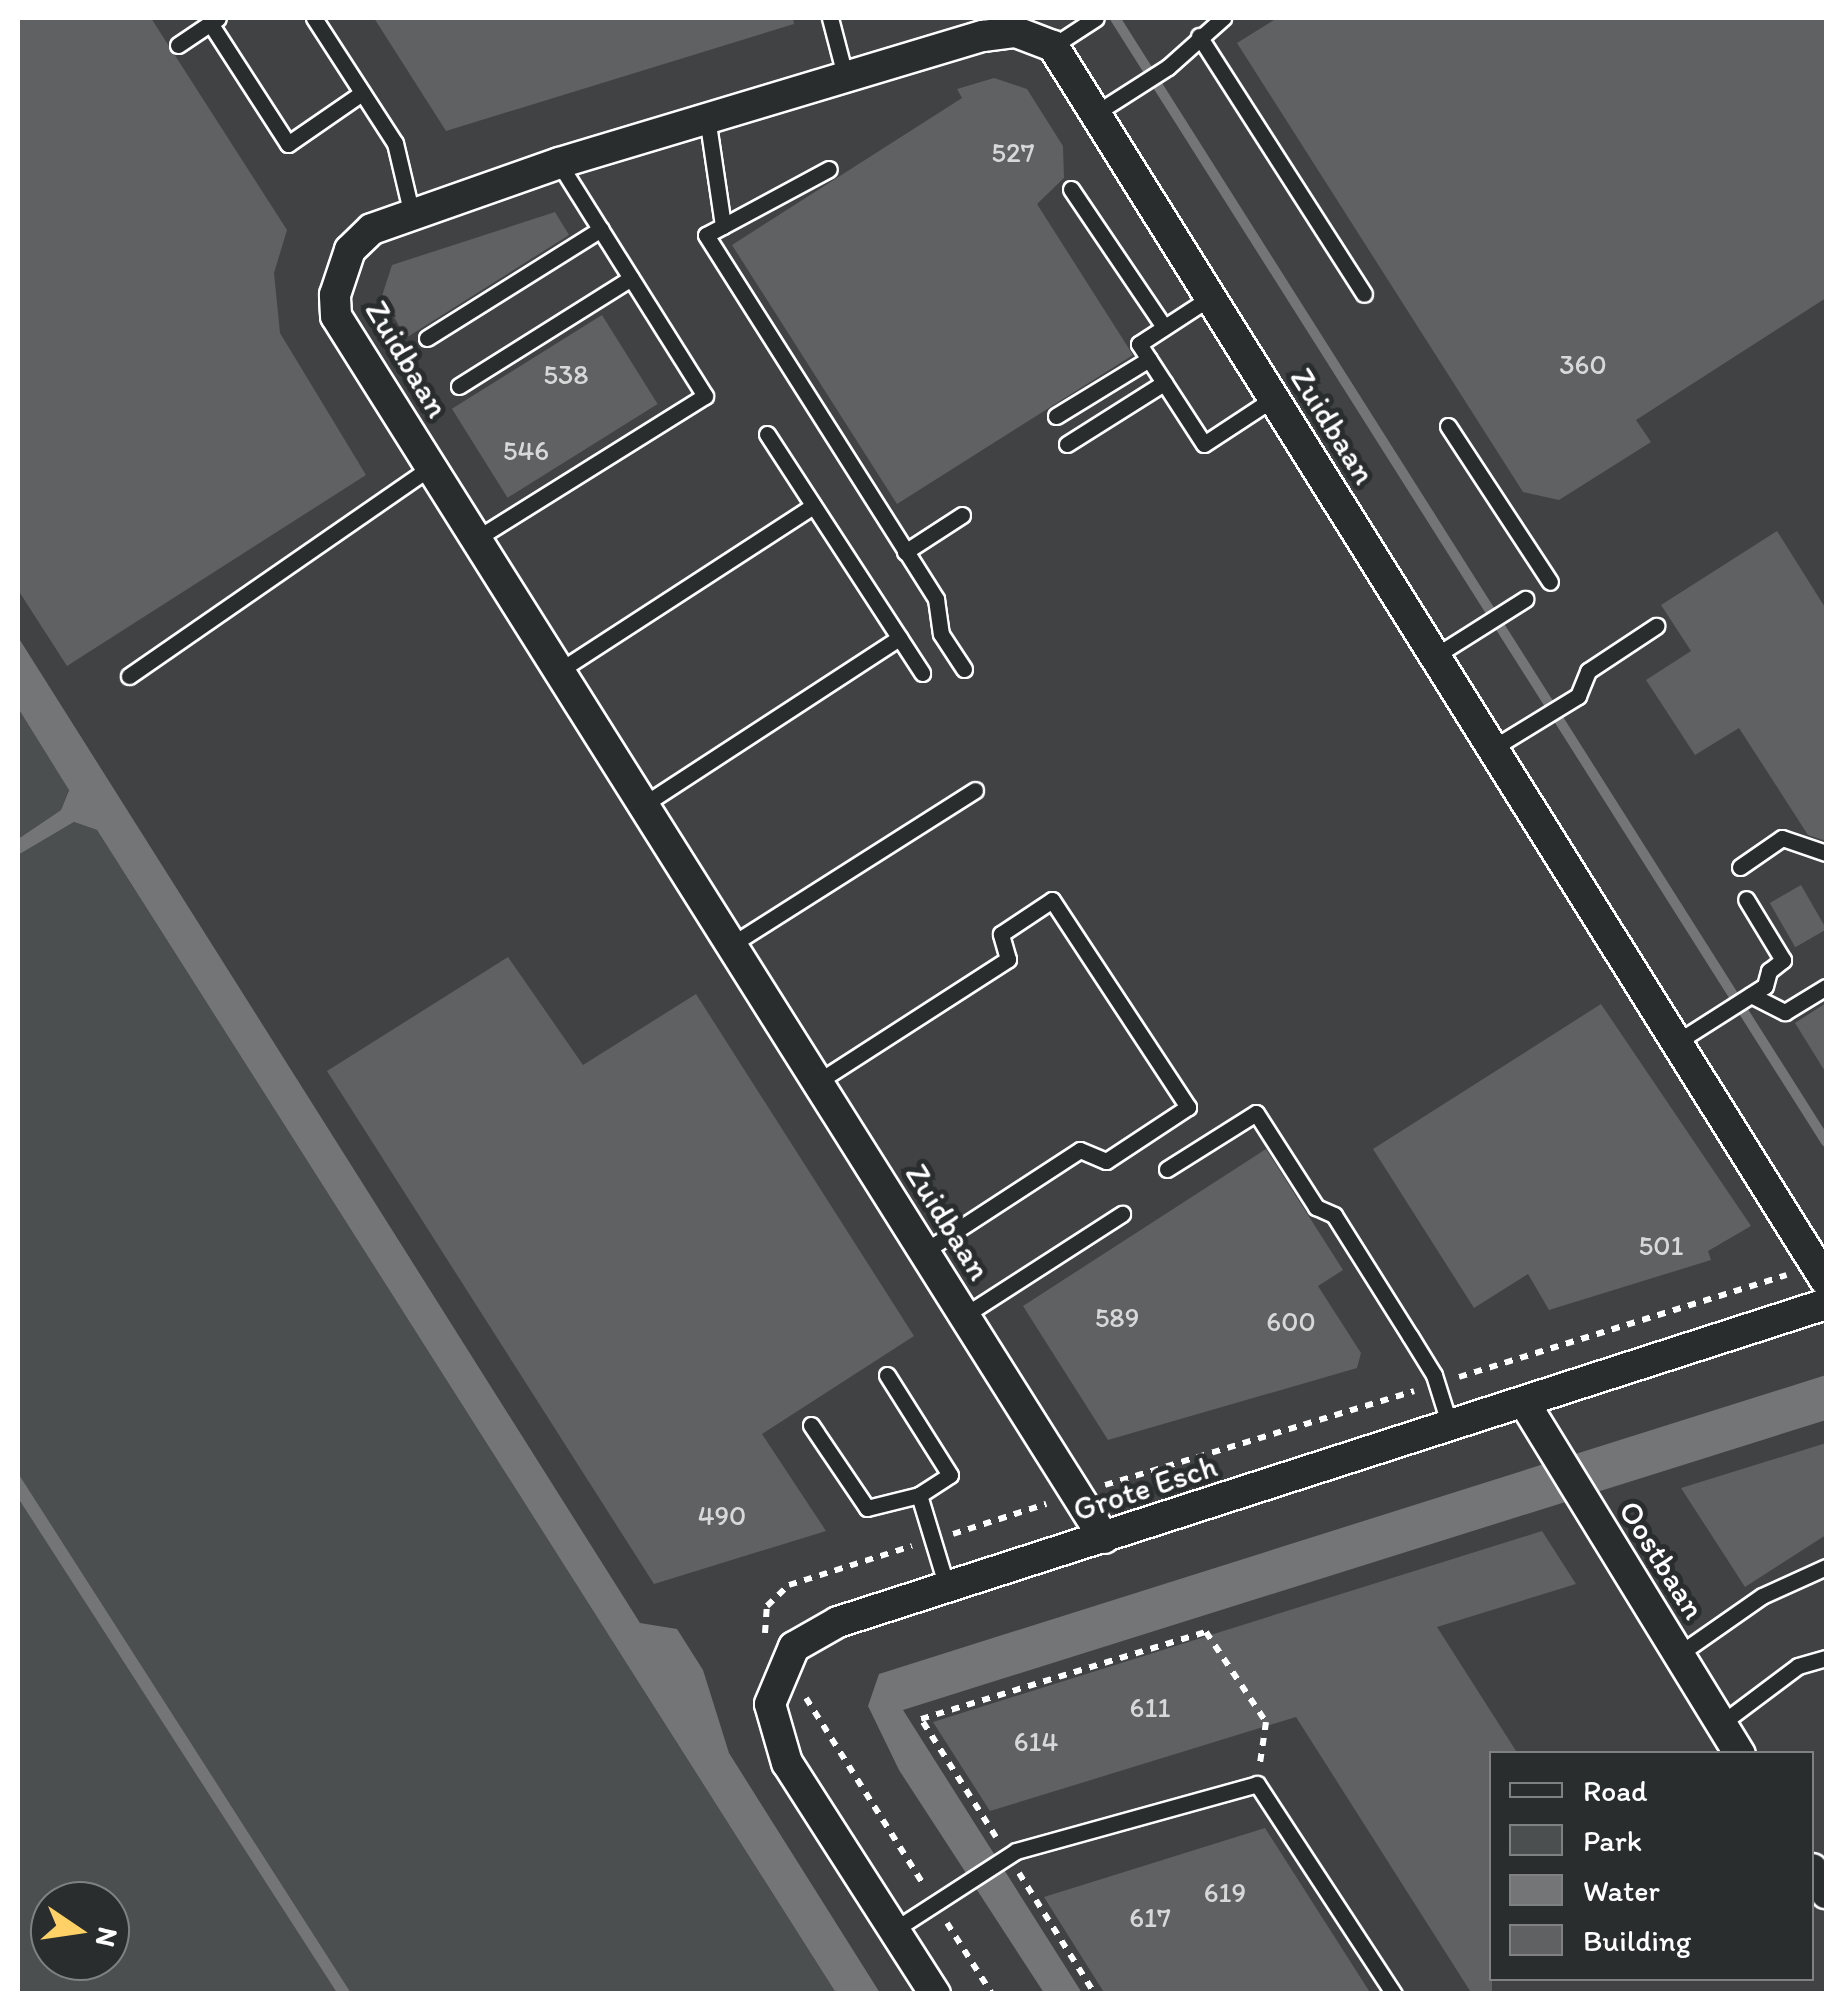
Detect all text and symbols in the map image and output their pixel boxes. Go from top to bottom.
house number: 527 [991,135,1035,169]
street label: Zuidbaan [357,293,457,425]
house number: 360 [1559,347,1607,381]
house number: 538 [543,357,589,391]
street label: Zuidbaan [1282,361,1384,491]
house number: 546 [503,433,549,467]
street label: Zuidbaan [897,1157,999,1287]
house number: 501 [1639,1228,1683,1262]
house number: 589 [1095,1300,1139,1334]
house number: 600 [1266,1304,1316,1338]
street label: Grote Esch [1068,1447,1222,1529]
street label: Oostbaan [1611,1494,1713,1626]
house number: 490 [698,1498,746,1532]
house number: 611 [1130,1690,1170,1724]
house number: 614 [1014,1724,1058,1758]
legend [1489,1751,1814,1981]
text: Road [1583,1772,1648,1809]
text: Park [1583,1822,1642,1859]
text: Water [1583,1872,1660,1909]
house number: 619 [1204,1875,1246,1909]
north arrow [30,1881,130,1981]
house number: 617 [1129,1900,1171,1934]
text: Building [1583,1922,1691,1959]
text: N [89,1924,126,1950]

